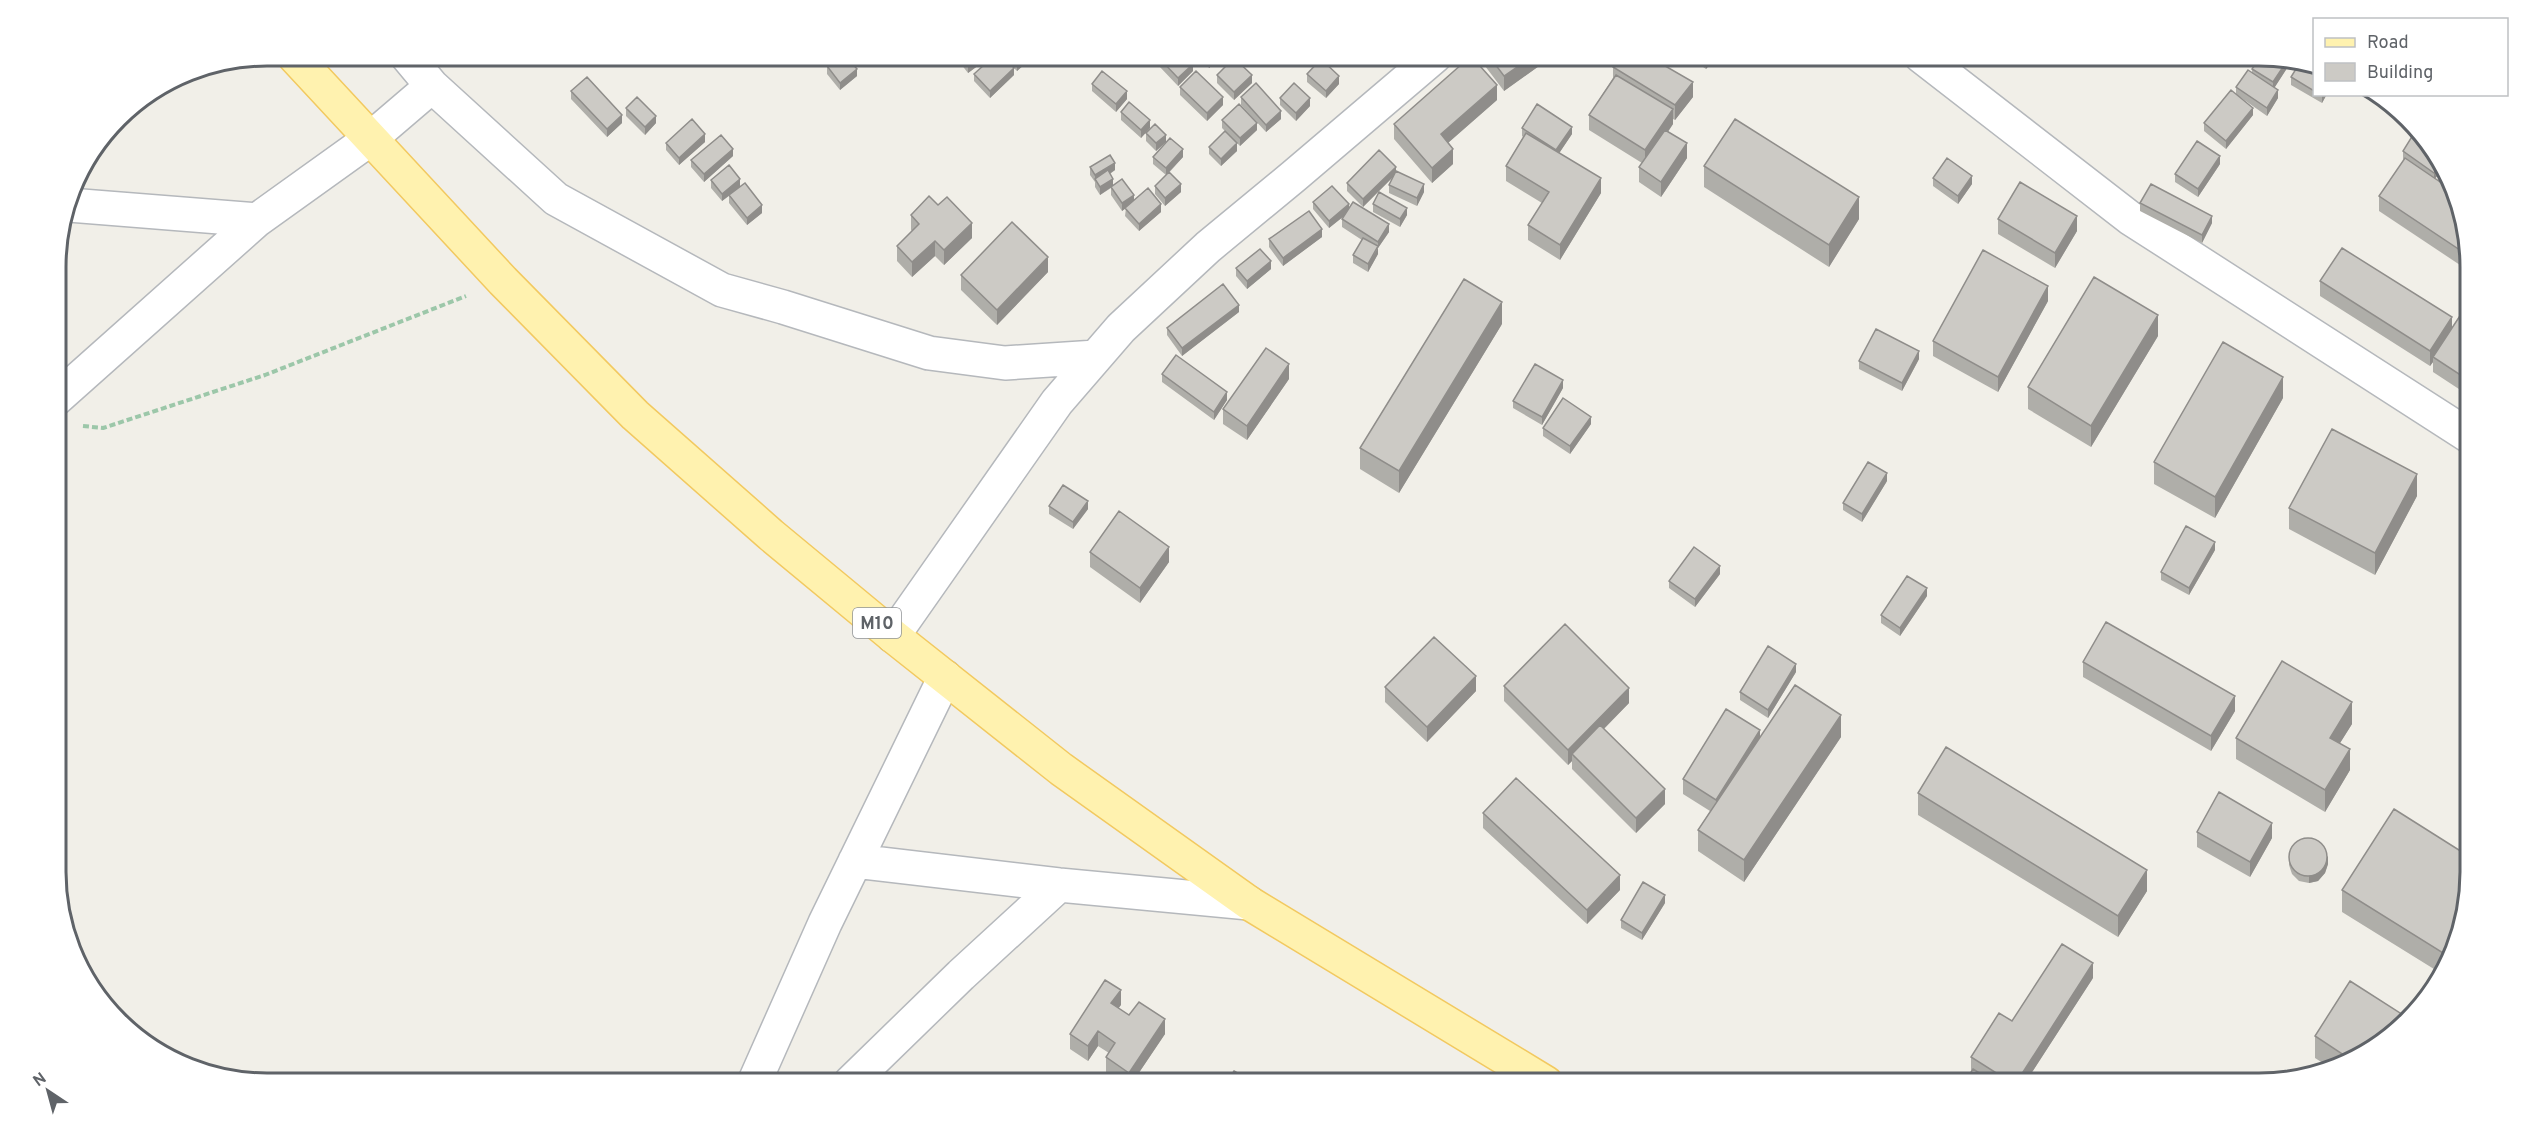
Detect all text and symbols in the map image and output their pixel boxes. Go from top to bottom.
legend [2313,18,2508,96]
text: Road [2367,32,2409,55]
text: Building [2367,62,2433,85]
road number: M10 [853,608,901,638]
north arrow [18,1061,78,1121]
text: N [30,1069,51,1092]

